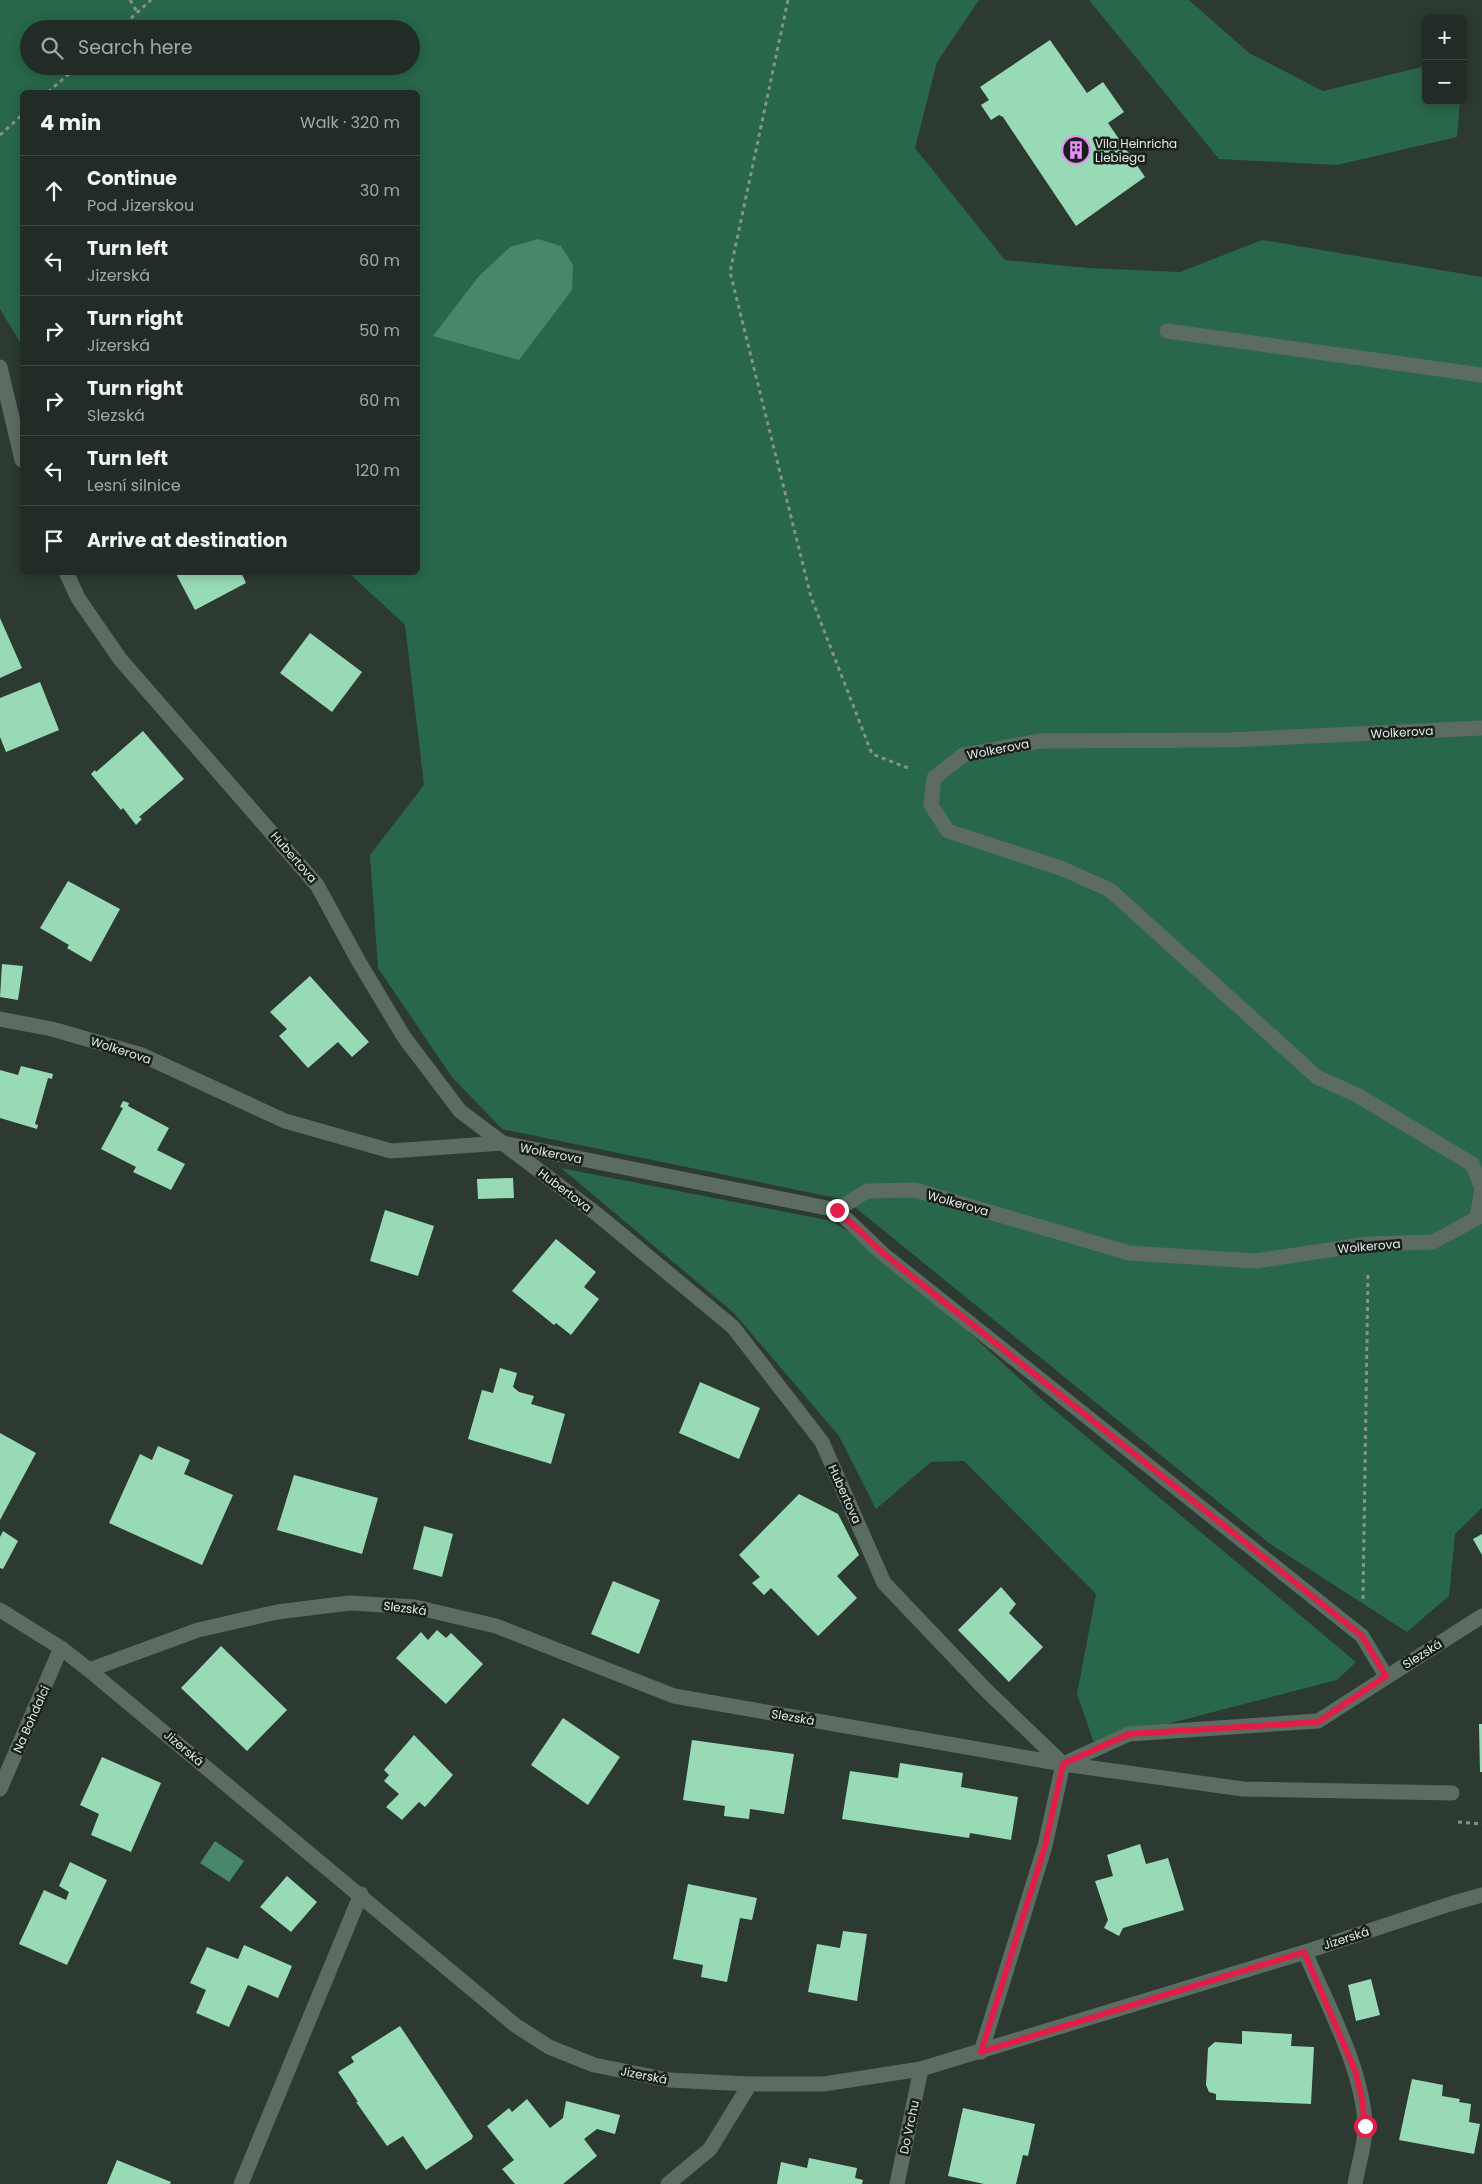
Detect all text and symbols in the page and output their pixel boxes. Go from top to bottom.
map controls [1422,15,1467,105]
button: + [1422,15,1467,60]
search box [20,20,420,75]
icon: search [38,34,66,62]
text: Search here [78,34,192,61]
button: − [1422,60,1467,105]
text: 4 min [40,108,101,137]
text: Walk · 320 m [300,111,400,134]
building icon: Vila Heinricha Liebiega [1061,135,1091,165]
place label: Vila Heinricha Liebiega [1095,135,1177,166]
text: Continue [87,165,177,192]
icon: ahead [40,177,68,205]
text: 30 m [360,179,400,202]
text: Pod Jizerskou [87,194,194,217]
text: Turn left [87,235,168,262]
icon: left [40,247,68,275]
text: 60 m [359,249,400,272]
text: Jizerská [87,264,150,287]
text: Turn right [87,305,183,332]
icon: right [40,317,68,345]
text: 50 m [359,319,400,342]
text: Jizerská [87,334,150,357]
text: Turn right [87,375,183,402]
icon: right [40,387,68,415]
text: 60 m [359,389,400,412]
text: Slezská [87,404,145,427]
text: Turn left [87,445,168,472]
icon: left [40,457,68,485]
text: 120 m [355,459,400,482]
text: Lesní silnice [87,474,181,497]
icon: arrive [40,527,68,555]
text: Arrive at destination [87,527,288,554]
street label: Wolkerova [1370,722,1434,742]
street label: Wolkerova [965,735,1031,763]
street label: Hubertova [267,828,321,886]
street label: Wolkerova [88,1032,154,1068]
street label: Wolkerova [518,1139,584,1167]
street label: Hubertova [535,1164,595,1216]
street label: Wolkerova [925,1186,991,1220]
route end [826,1199,849,1222]
street label: Wolkerova [1337,1235,1401,1257]
street label: Hubertova [824,1462,866,1526]
street label: Slezská [382,1597,428,1619]
street label: Slezská [1399,1635,1445,1673]
street label: Na Bohdalci [9,1683,53,1755]
street label: Slezská [770,1705,816,1729]
street label: Jizerská [160,1726,208,1770]
street label: Jizerská [1321,1923,1371,1953]
street label: Jizerská [619,2062,669,2088]
street label: Do Vrchu [895,2099,923,2155]
route start [1354,2115,1377,2138]

